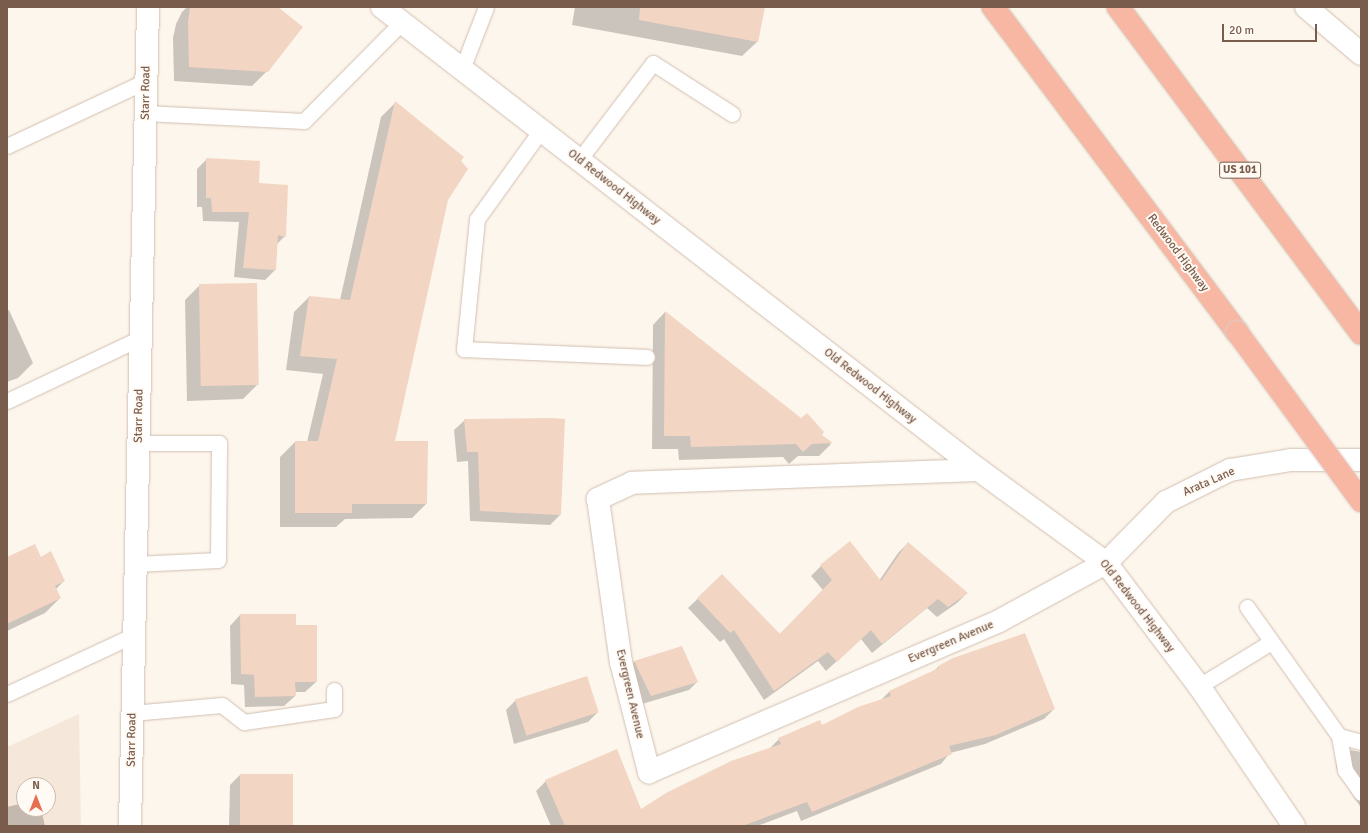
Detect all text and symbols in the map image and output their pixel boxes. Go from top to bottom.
scale bar [1224,16,1319,42]
text: 20 m [1229,23,1254,38]
street label: Starr Road [138,66,154,120]
street label: Old Redwood Highway [565,146,663,228]
road number: US 101 [1219,161,1261,179]
street label: Redwood Highway [1144,211,1212,295]
street label: Old Redwood Highway [821,345,919,427]
street label: Starr Road [131,389,147,443]
street label: Arata Lane [1181,464,1237,500]
street label: Old Redwood Highway [1096,557,1178,655]
street label: Evergreen Avenue [906,618,996,666]
street label: Evergreen Avenue [613,648,647,740]
street label: Starr Road [124,713,140,767]
north arrow [16,777,56,817]
text: N [32,779,40,792]

